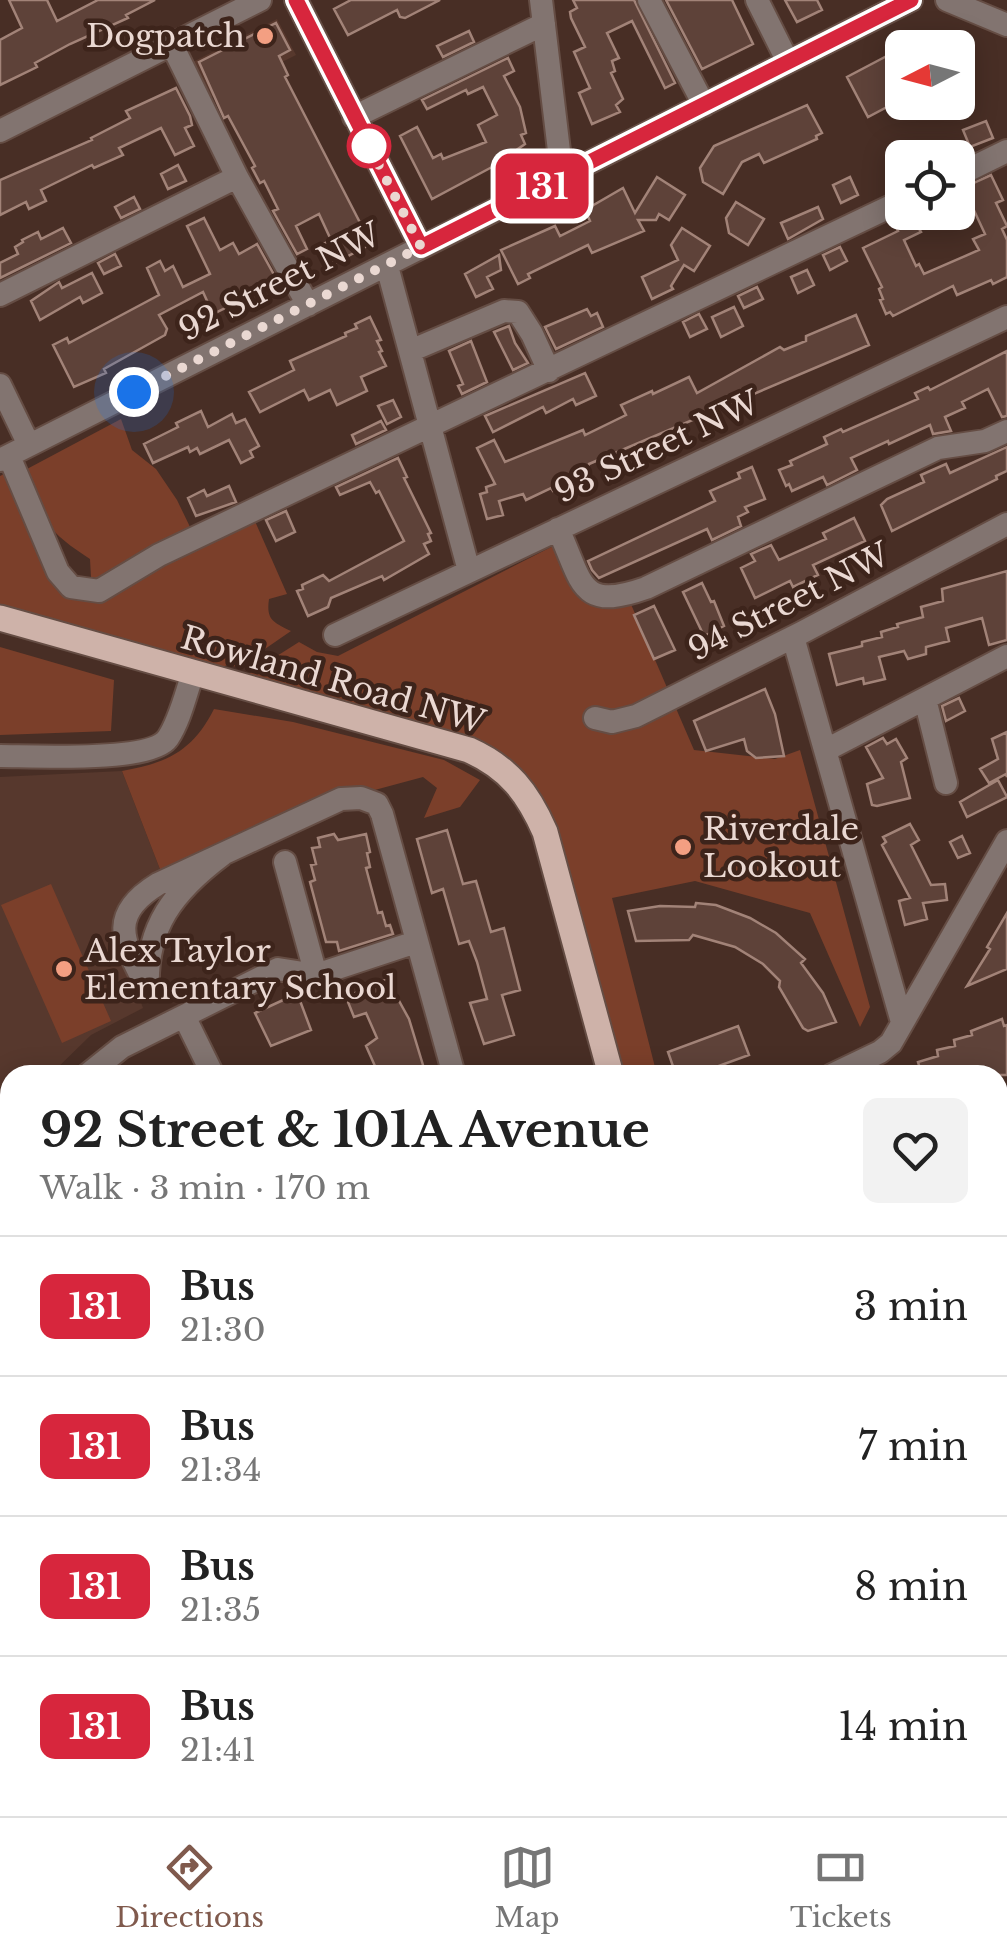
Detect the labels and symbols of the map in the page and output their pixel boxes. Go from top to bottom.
place label: Dogpatch [86,16,245,56]
marker: Dogpatch [254,25,276,47]
north arrow [885,30,975,120]
unlabelled marker [348,125,390,167]
line badge: 131 [484,154,600,218]
street label: 92 Street NW [172,214,388,350]
your location [109,367,159,417]
street label: 93 Street NW [548,382,766,512]
street label: 94 Street NW [682,534,897,670]
street label: Rowland Road NW [177,617,490,743]
place label: Riverdale Lookout [703,809,859,886]
marker: Riverdale Lookout [672,836,694,858]
place label: Alex Taylor Elementary School [83,931,397,1008]
marker: Alex Taylor Elementary School [53,958,75,980]

